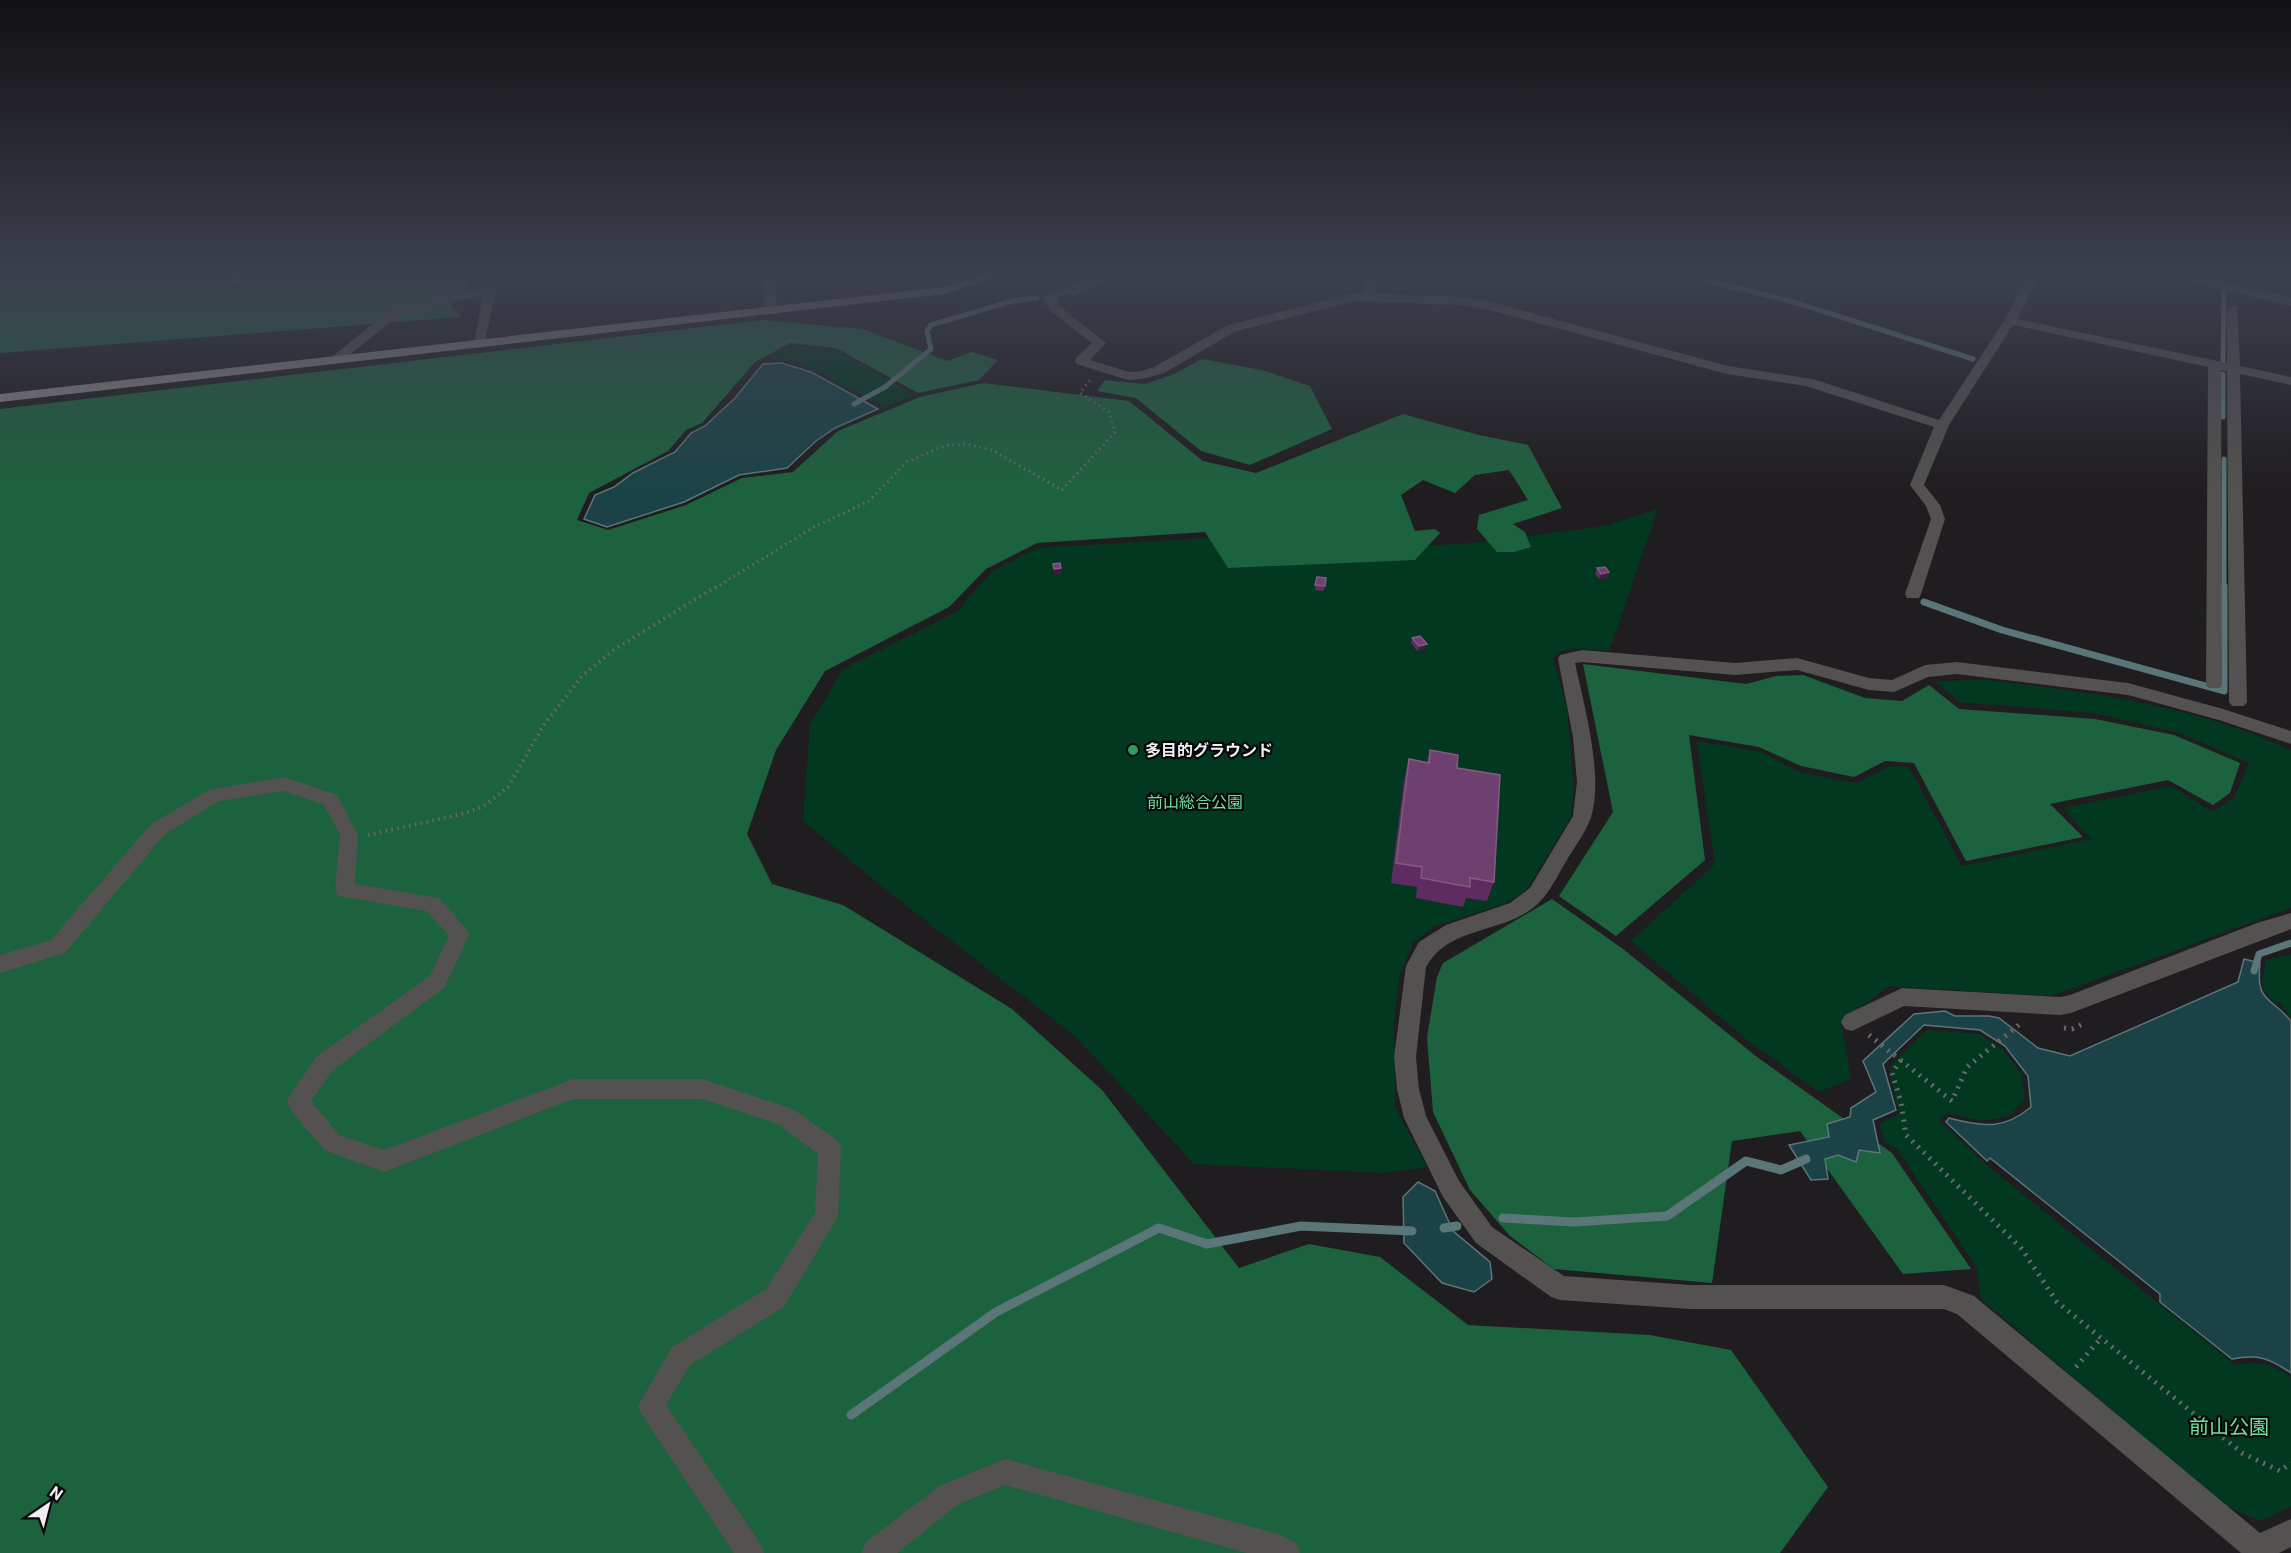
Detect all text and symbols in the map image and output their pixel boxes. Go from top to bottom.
place label: 多目的グラウンド [1145,741,1273,760]
marker: 多目的グラウンド [1126,743,1140,757]
park label: 前山総合公園 [1147,793,1243,812]
park label: 前山公園 [2189,1415,2269,1439]
north arrow [18,1475,78,1535]
text: N [46,1482,66,1504]

